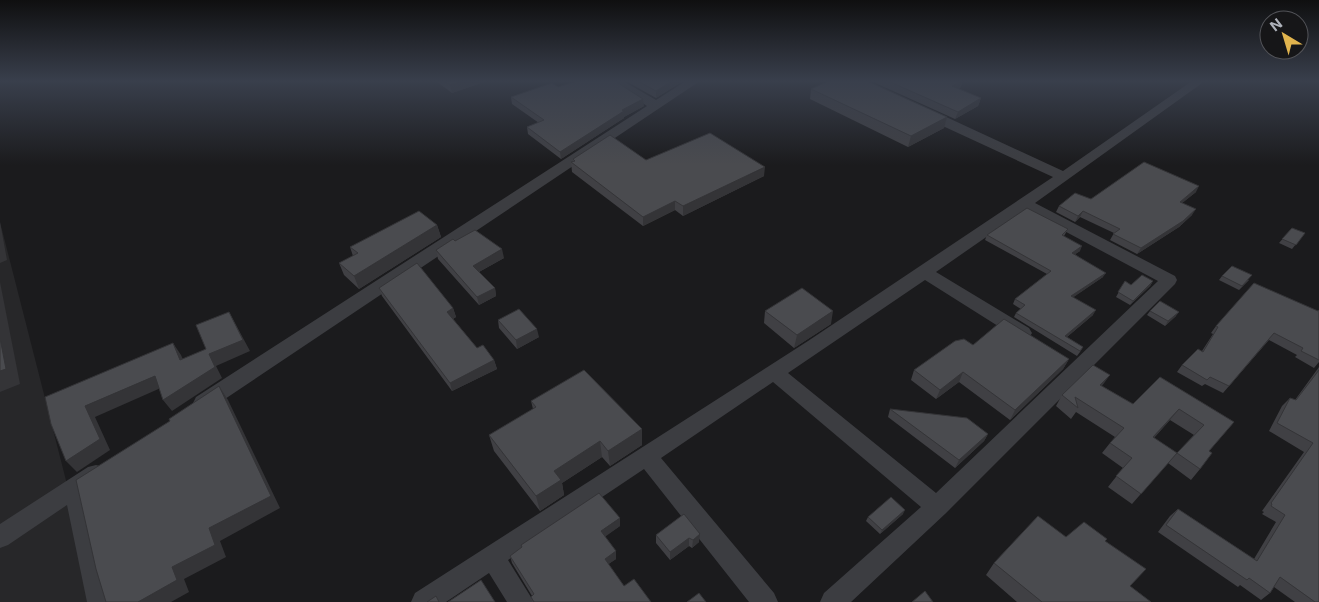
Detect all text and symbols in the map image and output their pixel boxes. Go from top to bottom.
north arrow [1259,10,1309,60]
text: N [1266,14,1285,34]

